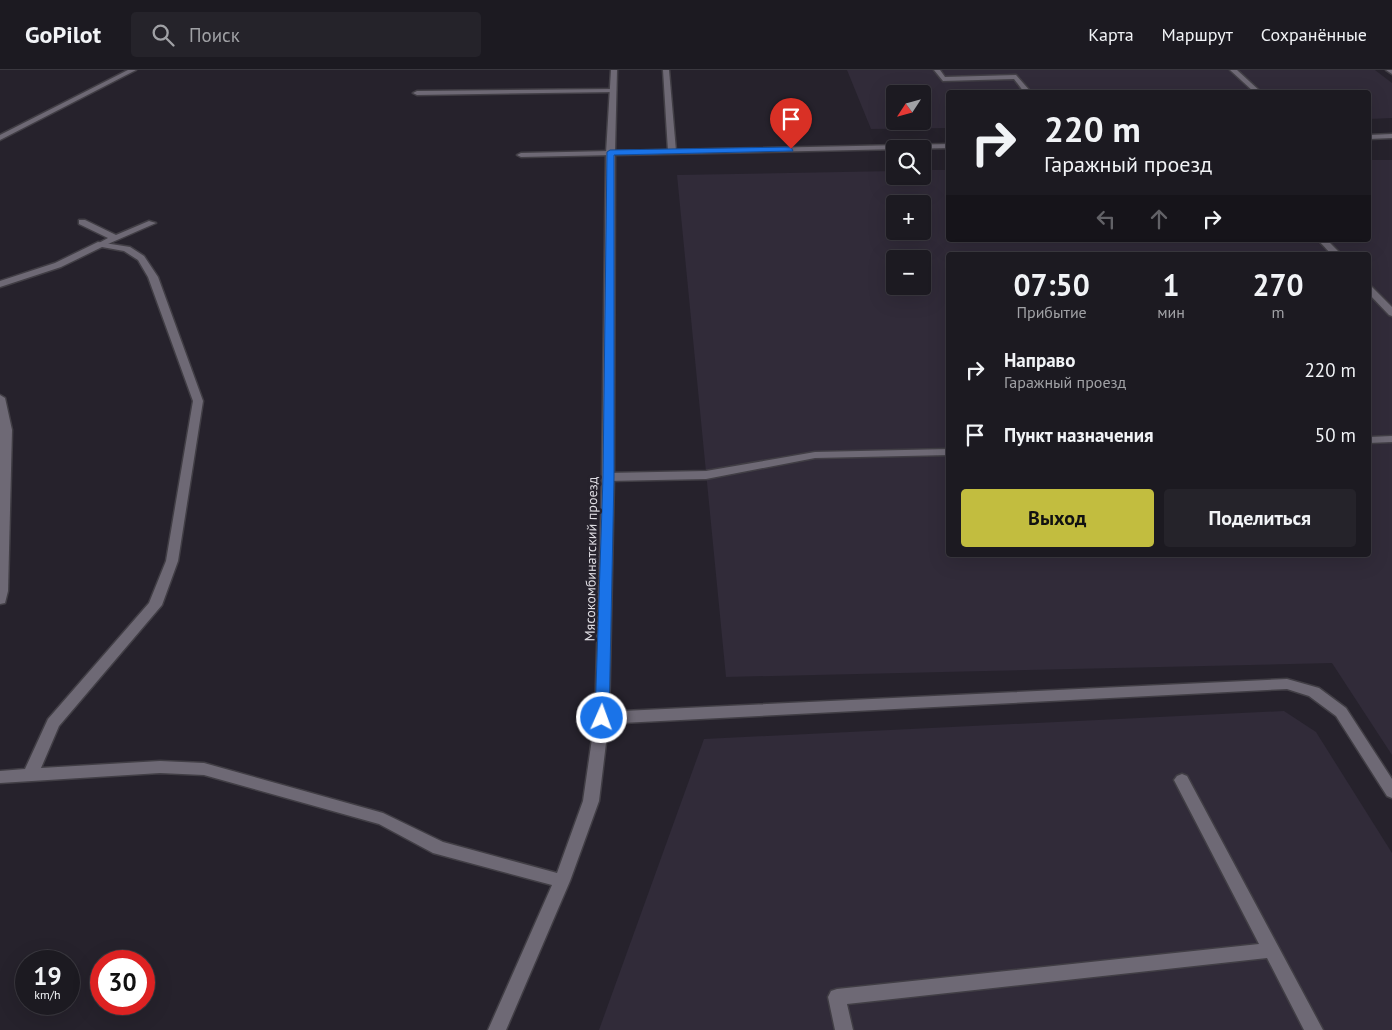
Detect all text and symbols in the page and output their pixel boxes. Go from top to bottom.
search box [131,12,481,57]
text: GoPilot [25,19,101,50]
icon: search [149,21,177,49]
text: Поиск [189,23,240,47]
text: Карта [1088,23,1134,46]
text: Маршрут [1162,23,1233,46]
text: Сохранённые [1261,23,1367,46]
north arrow [886,85,931,130]
map controls [886,85,931,295]
pin [770,98,812,149]
icon: arrive [777,105,805,133]
text: 220 m [1044,106,1141,152]
icon: right [961,110,1026,175]
button: search [886,140,931,185]
text: Гаражный проезд [1044,150,1212,178]
button: + [886,195,931,240]
icon: left [1092,205,1120,233]
icon: ahead [1145,205,1173,233]
icon: right [1198,205,1226,233]
button: − [886,250,931,295]
text: 07:50 [1014,265,1090,304]
text: 1 [1163,265,1180,304]
text: 270 [1252,265,1303,304]
text: Прибытие [1016,302,1087,322]
text: мин [1157,302,1185,322]
text: m [1271,302,1284,322]
text: Направо [1004,348,1075,372]
icon: right [961,356,989,384]
text: 220 m [1304,358,1356,382]
text: Гаражный проезд [1004,372,1126,392]
icon: arrive [961,421,989,449]
text: Пункт назначения [1004,423,1154,447]
text: 50 m [1315,423,1356,447]
street label: Мясокомбинатский проезд [581,476,601,642]
button: Выход [961,489,1154,547]
button: Поделиться [1164,489,1356,547]
position arrow [575,691,627,743]
speed limit sign: 30 [90,950,155,1015]
text: 19 [33,960,62,992]
text: km/h [34,987,61,1002]

